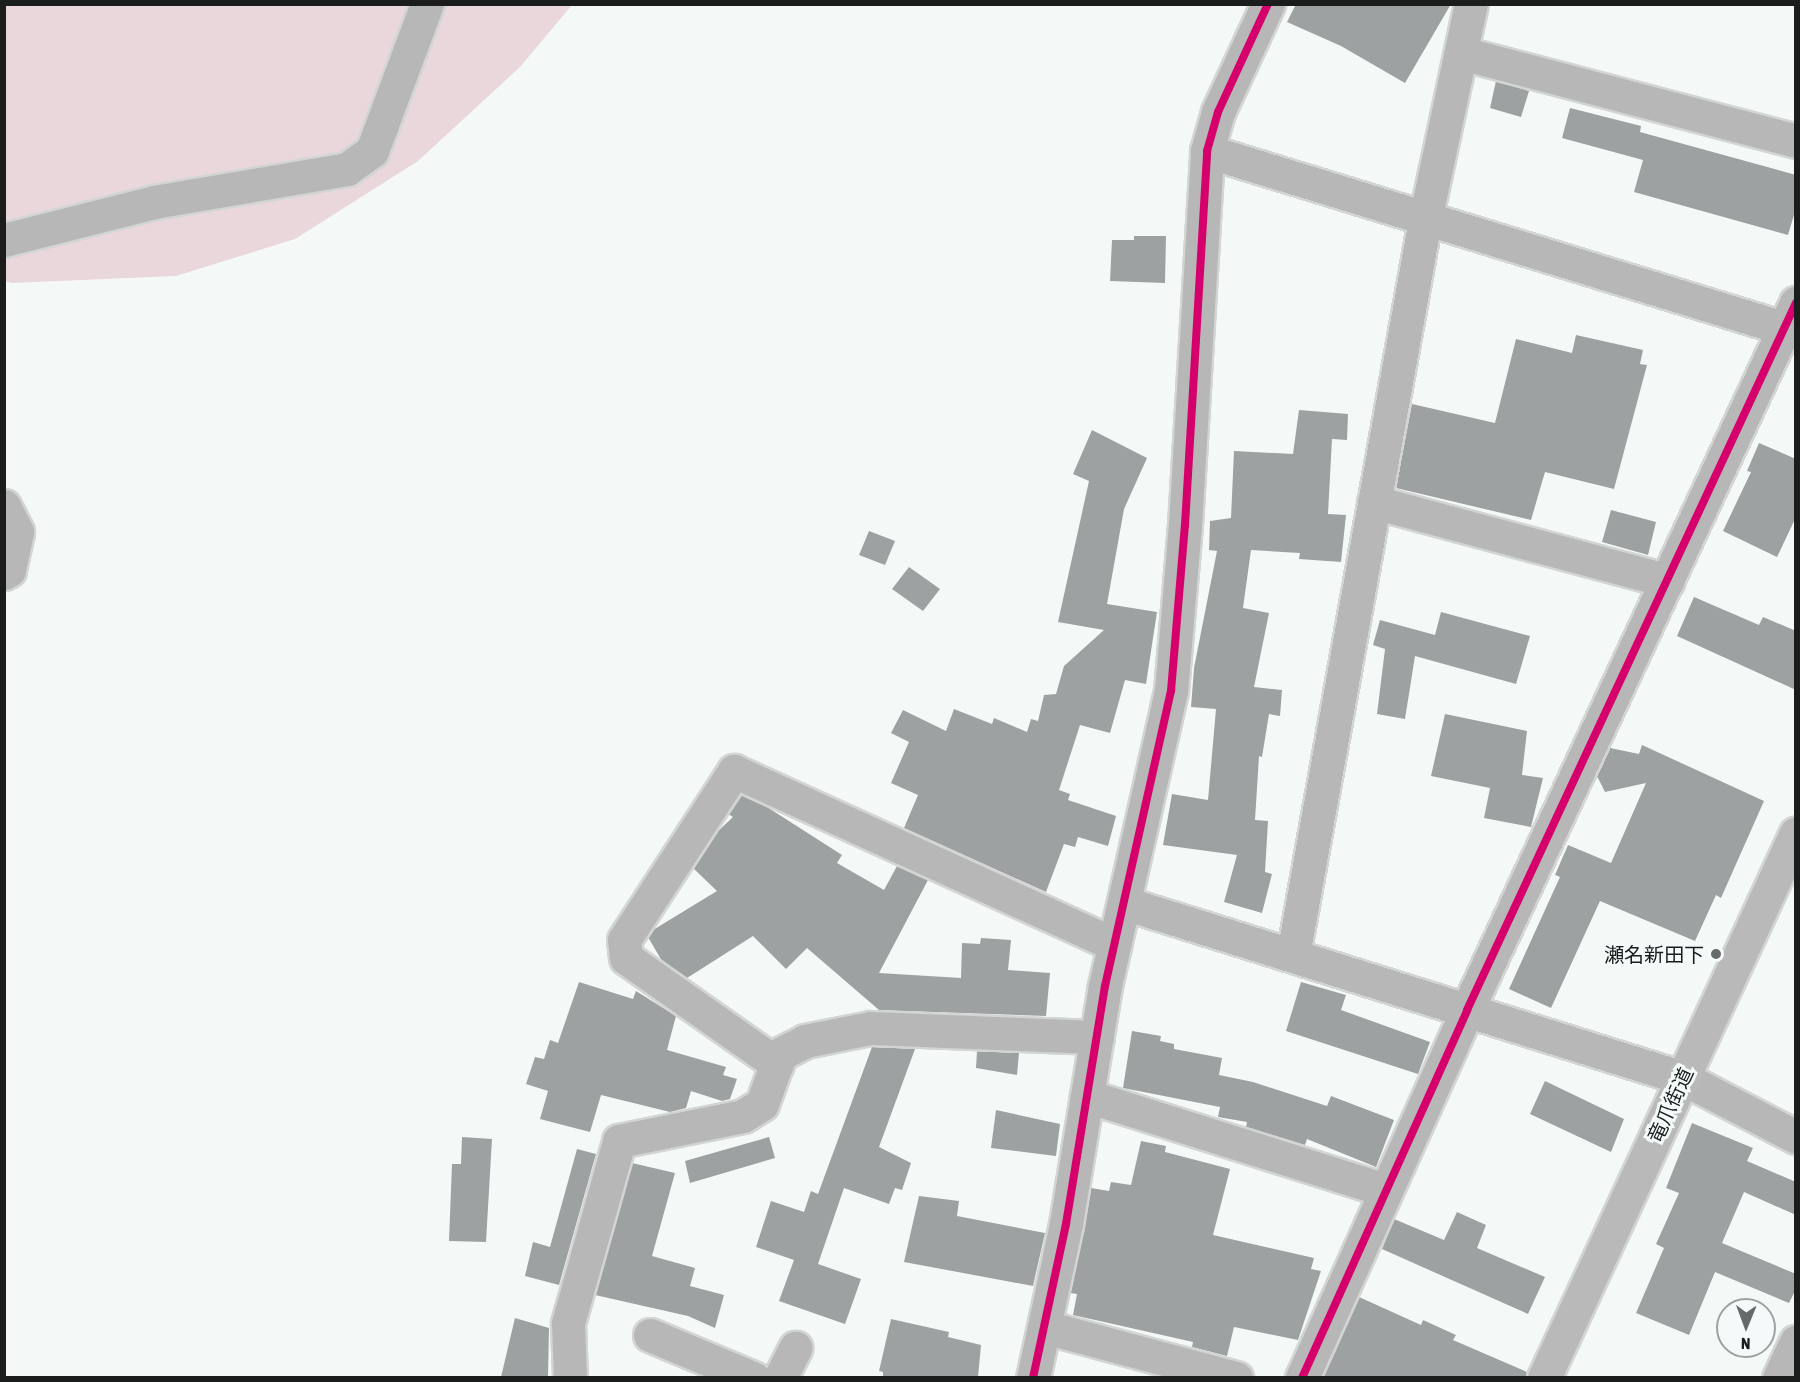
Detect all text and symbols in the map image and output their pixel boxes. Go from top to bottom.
place label: 瀬名新田下 [1604,942,1704,966]
marker: 瀬名新田下 [1709,947,1723,961]
street label: 竜爪街道 [1642,1064,1698,1146]
north arrow [1716,1298,1776,1358]
text: N [1741,1335,1751,1353]

